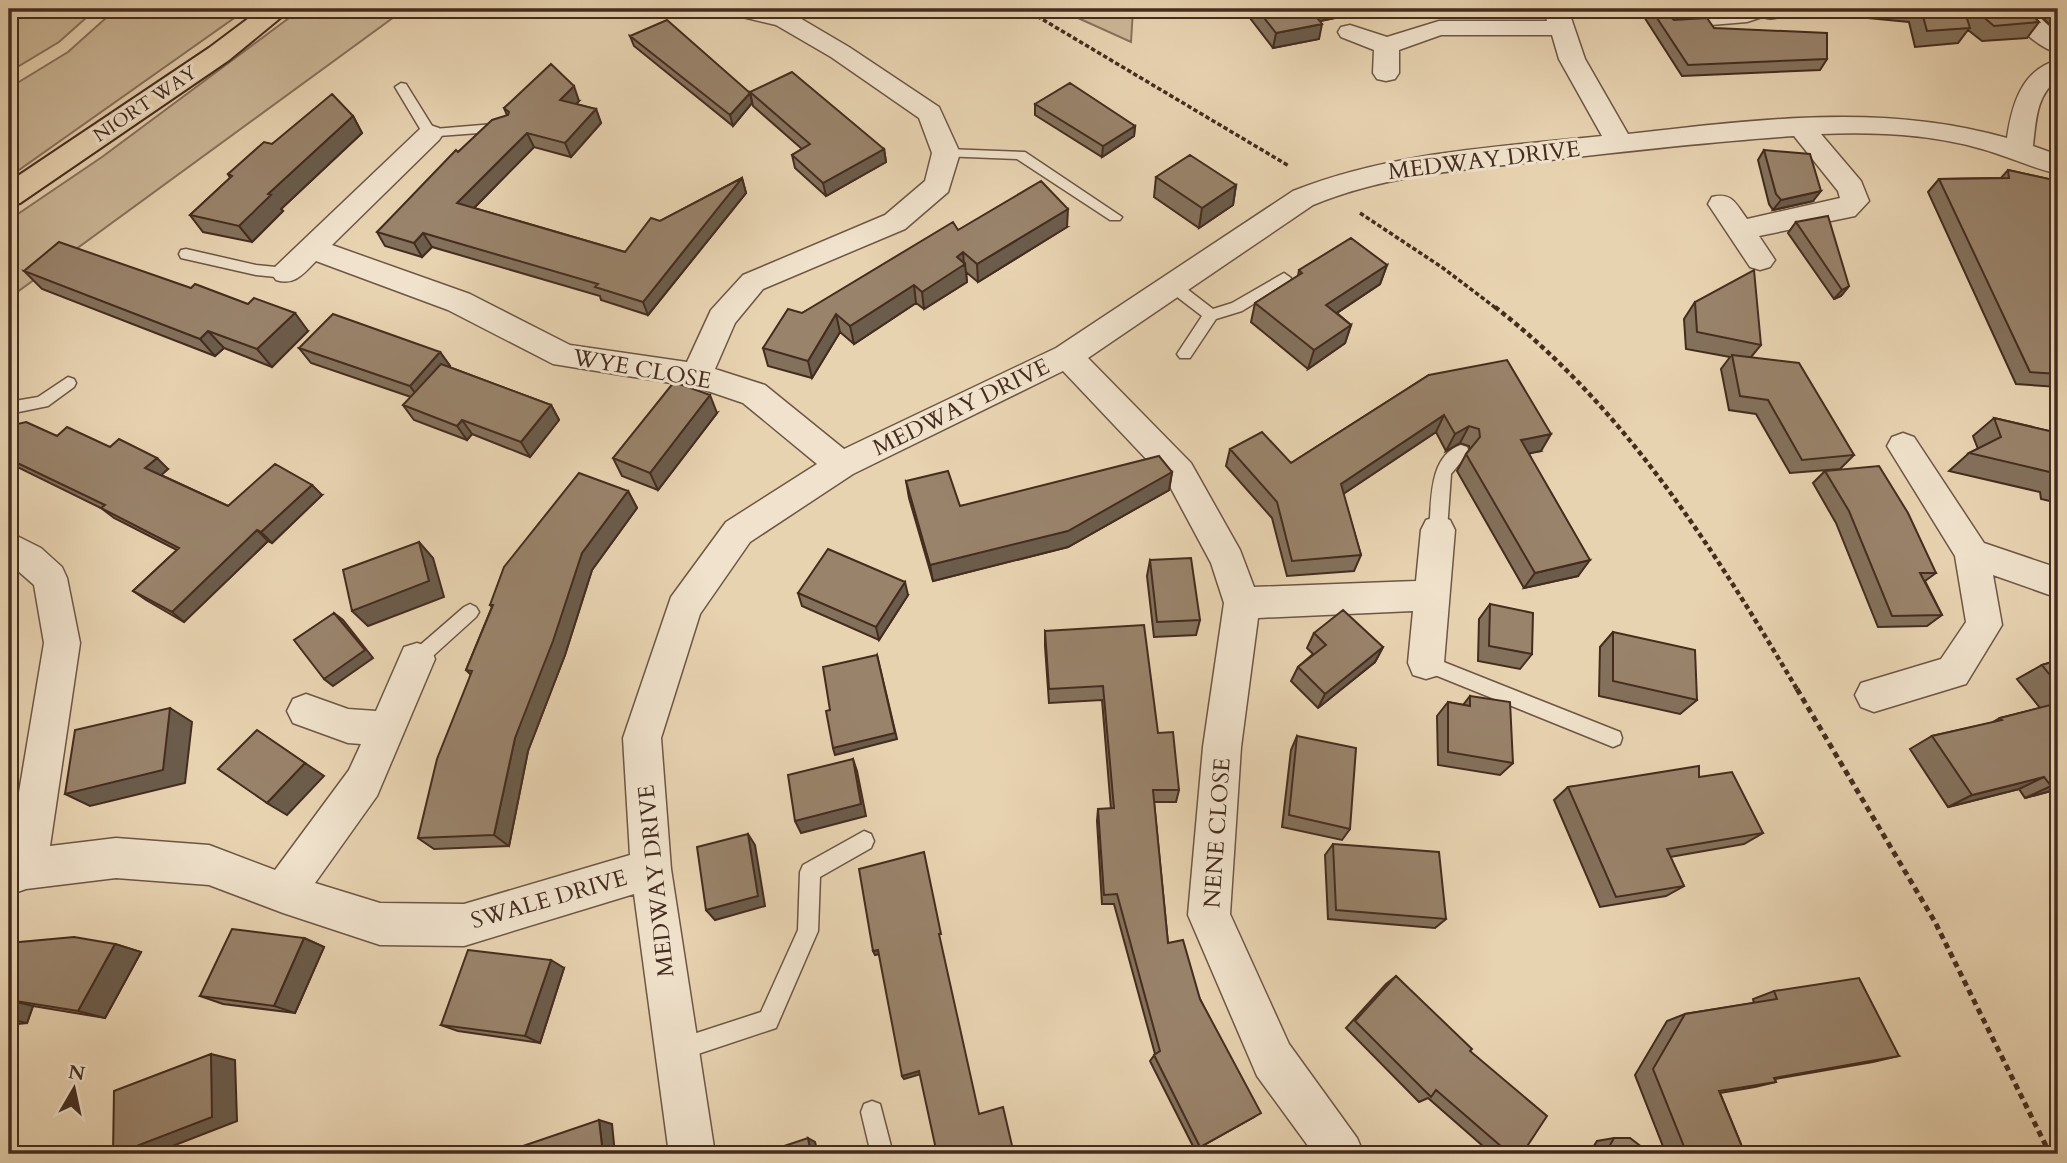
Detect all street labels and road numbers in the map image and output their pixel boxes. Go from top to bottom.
street label: NIORT WAY [88,59,203,148]
street label: MEDWAY DRIVE [1386,133,1582,187]
street label: WYE CLOSE [569,341,714,396]
street label: MEDWAY DRIVE [867,351,1055,463]
street label: NENE CLOSE [1196,757,1238,909]
street label: MEDWAY DRIVE [630,783,682,979]
street label: SWALE DRIVE [467,862,631,936]

